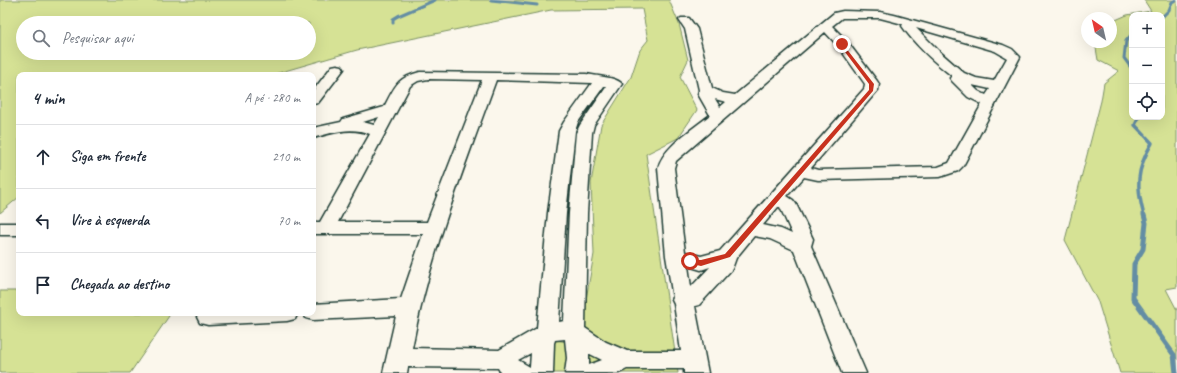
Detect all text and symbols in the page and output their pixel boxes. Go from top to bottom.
north arrow [1081,12,1117,48]
map controls [1129,12,1165,120]
button: + [1129,12,1165,48]
search box [16,16,316,60]
icon: search [30,27,52,49]
text: Pesquisar aqui [62,29,133,48]
route end [833,35,851,53]
button: − [1129,48,1165,84]
button: locate [1129,84,1165,120]
text: 4 min [32,88,65,109]
text: A pé · 280 m [244,90,300,106]
icon: ahead [32,146,54,168]
text: Siga em frente [70,147,146,166]
text: 210 m [272,149,300,165]
icon: left [32,210,54,232]
text: Vire à esquerda [70,211,149,230]
text: 70 m [278,213,300,229]
route start [681,252,699,270]
icon: arrive [32,274,54,296]
text: Chegada ao destino [70,275,169,294]

